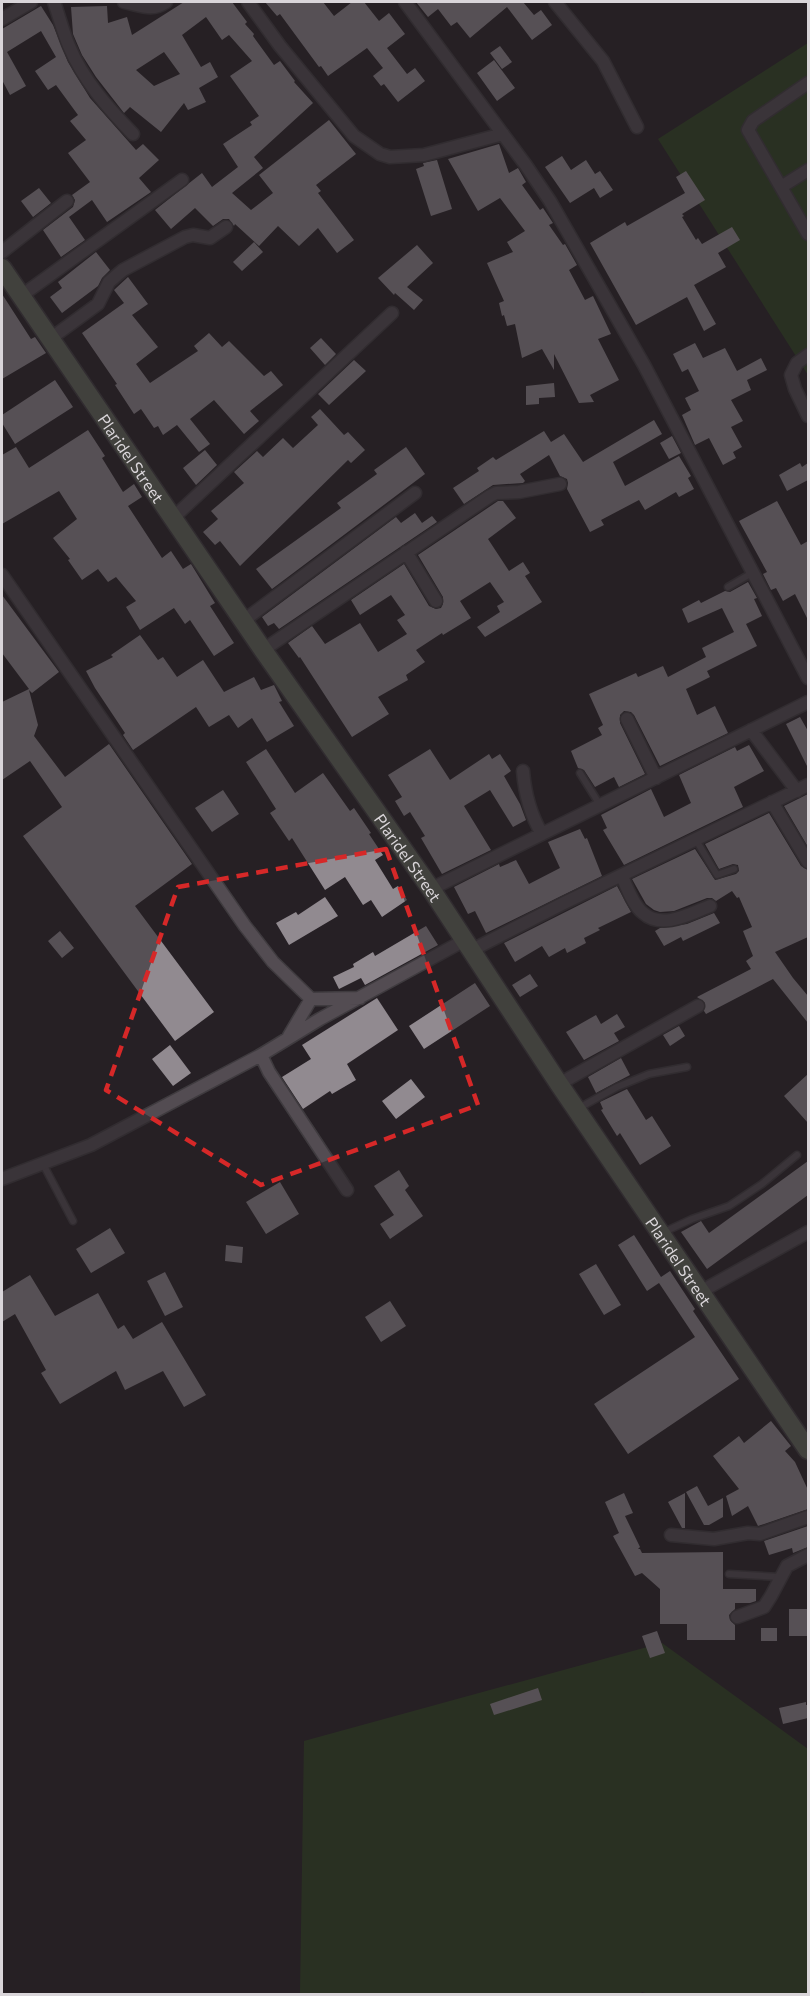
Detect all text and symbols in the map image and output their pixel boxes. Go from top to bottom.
street label: Plaridel Street [95,410,169,506]
street label: Plaridel Street [371,810,446,905]
street label: Plaridel Street [642,1213,716,1309]

